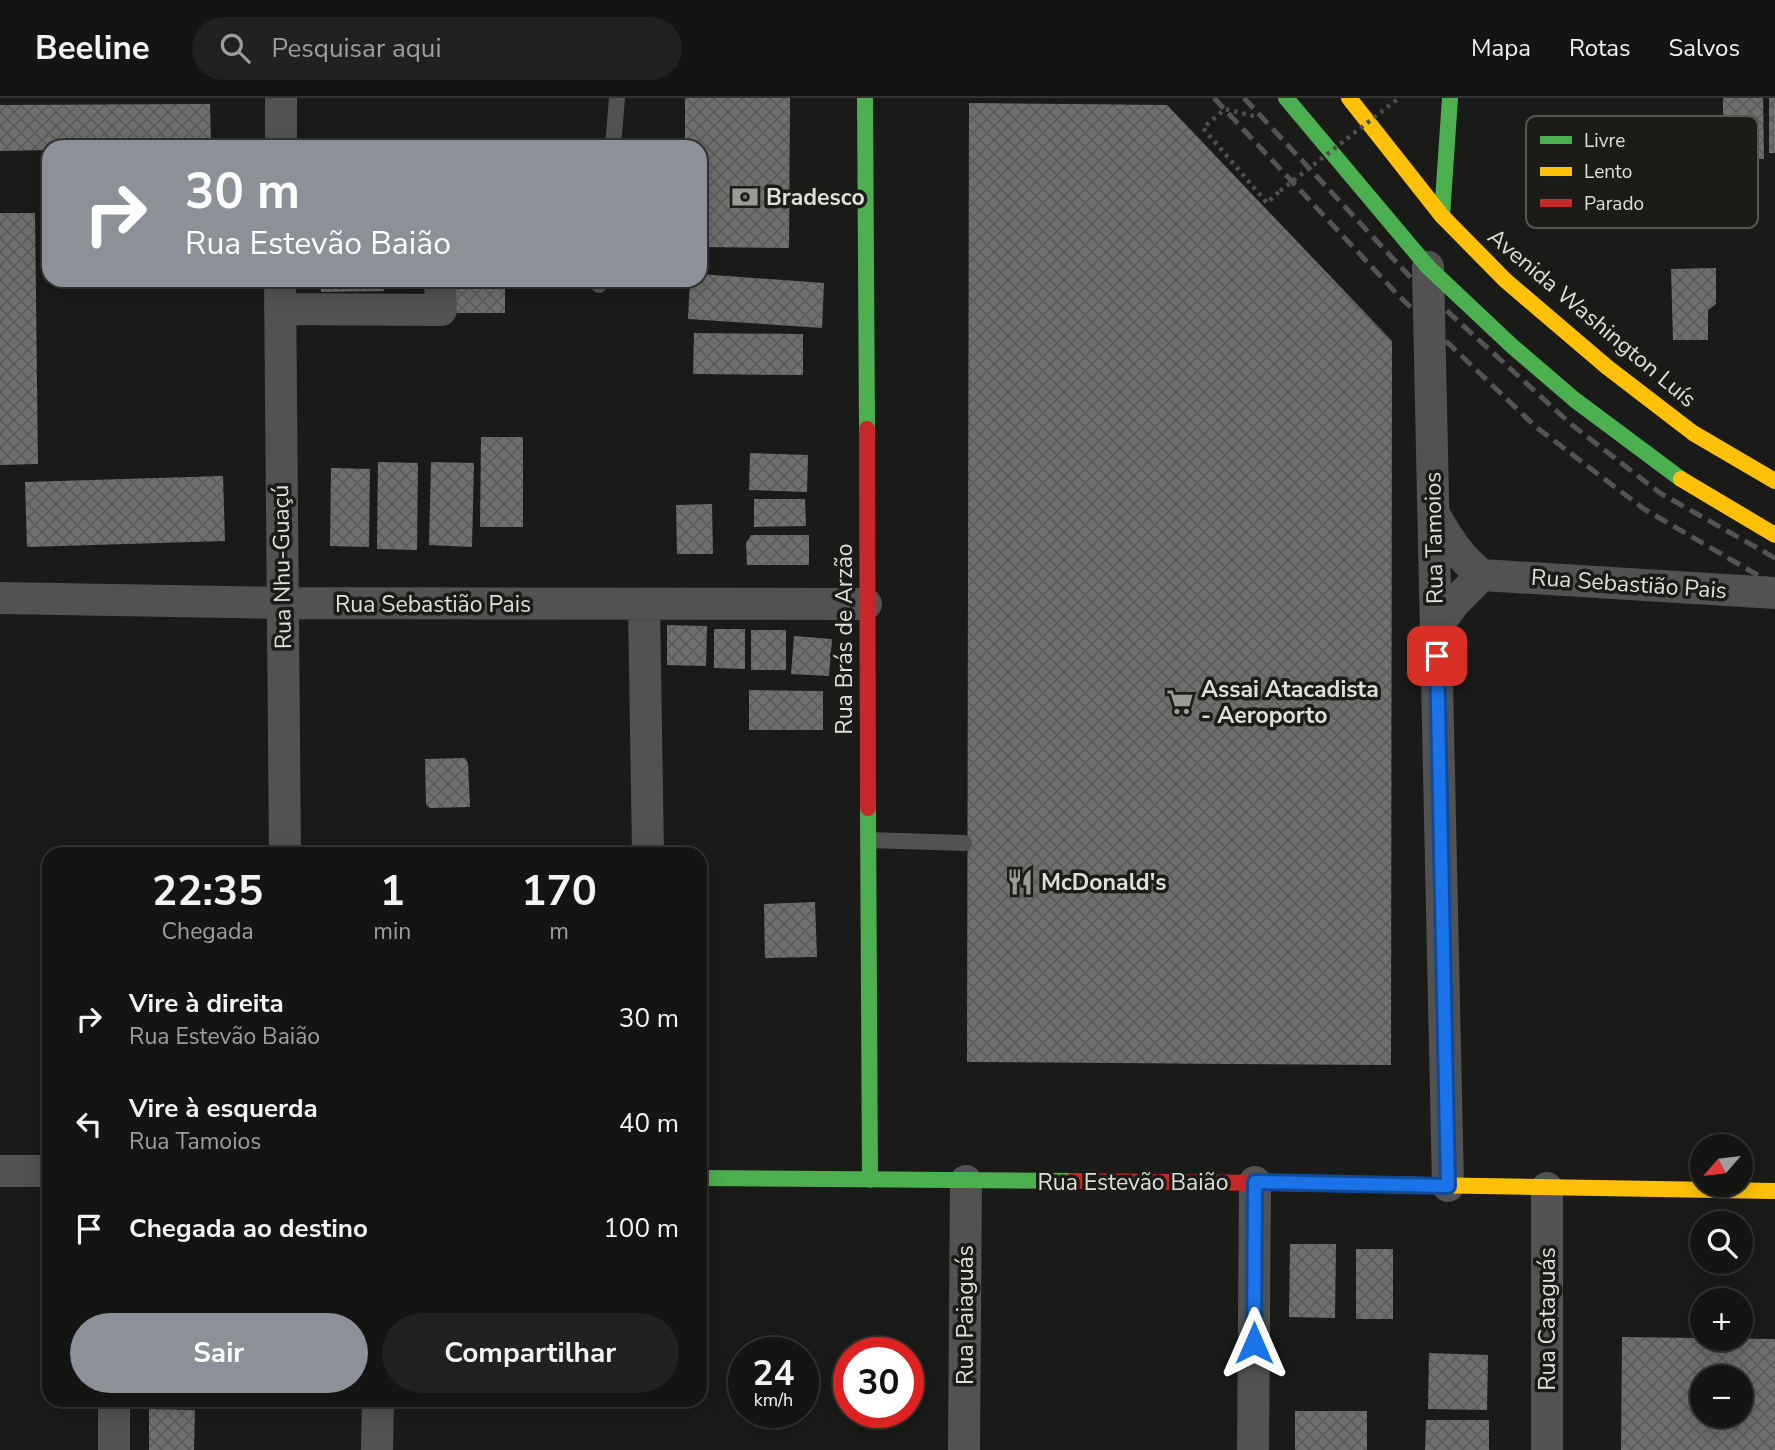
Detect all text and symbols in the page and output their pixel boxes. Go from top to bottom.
search box [192,17,682,80]
text: Beeline [35,26,150,71]
icon: search [216,29,254,67]
text: Pesquisar aqui [272,31,441,66]
text: Mapa [1471,32,1531,64]
text: Rotas [1569,32,1631,64]
text: Salvos [1669,32,1740,64]
legend [1526,116,1758,228]
text: Livre [1584,128,1625,154]
text: 30 m [185,158,300,225]
text: Lento [1584,159,1632,185]
icon: right [70,168,161,259]
bank icon: Bradesco [730,182,760,212]
place label: Bradesco [766,182,865,213]
text: Parado [1584,191,1644,217]
street label: Avenida Washington Luís [1481,221,1703,415]
text: Rua Estevão Baião [185,222,451,265]
street label: Rua Tamoios [1417,472,1451,604]
street label: Rua Nhu-Guaçú [265,484,299,650]
street label: Rua Brás de Arzão [829,543,860,735]
street label: Rua Sebastião Pais [1530,562,1728,606]
street label: Rua Sebastião Pais [335,589,531,620]
pin [1407,626,1467,686]
icon: arrive [1418,637,1456,675]
place label: Assai Atacadista - Aeroporto [1201,674,1379,731]
supermarket icon: Assai Atacadista - Aeroporto [1165,687,1195,717]
text: 22:35 [152,863,263,920]
text: 1 [380,863,405,920]
text: 170 [521,863,597,920]
restaurant icon: McDonald's [1005,867,1035,897]
place label: McDonald's [1041,867,1166,898]
text: Chegada [162,916,254,947]
text: min [373,916,411,947]
text: m [549,916,569,947]
text: Vire à direita [129,986,284,1021]
icon: right [70,1000,108,1038]
text: 30 m [619,1001,679,1036]
text: Rua Estevão Baião [129,1021,320,1052]
text: Vire à esquerda [129,1091,318,1126]
icon: left [70,1105,108,1143]
text: 40 m [619,1106,679,1141]
text: Rua Tamoios [129,1126,261,1157]
north arrow [1690,1134,1754,1197]
map controls [1690,1134,1753,1428]
street label: Rua Estevão Baião [1037,1167,1229,1198]
icon: arrive [70,1210,108,1248]
text: Chegada ao destino [129,1211,368,1246]
text: 100 m [603,1211,679,1246]
button: search [1690,1211,1753,1274]
street label: Rua Paiaguás [950,1245,981,1385]
street label: Rua Cataguás [1532,1247,1563,1391]
button: + [1690,1288,1753,1351]
position arrow [1217,1306,1291,1380]
button: Sair [70,1313,368,1393]
button: Compartilhar [382,1313,679,1393]
speed limit sign: 30 [833,1337,924,1428]
text: 24 [752,1350,795,1397]
button: − [1690,1365,1753,1428]
text: km/h [754,1388,793,1412]

